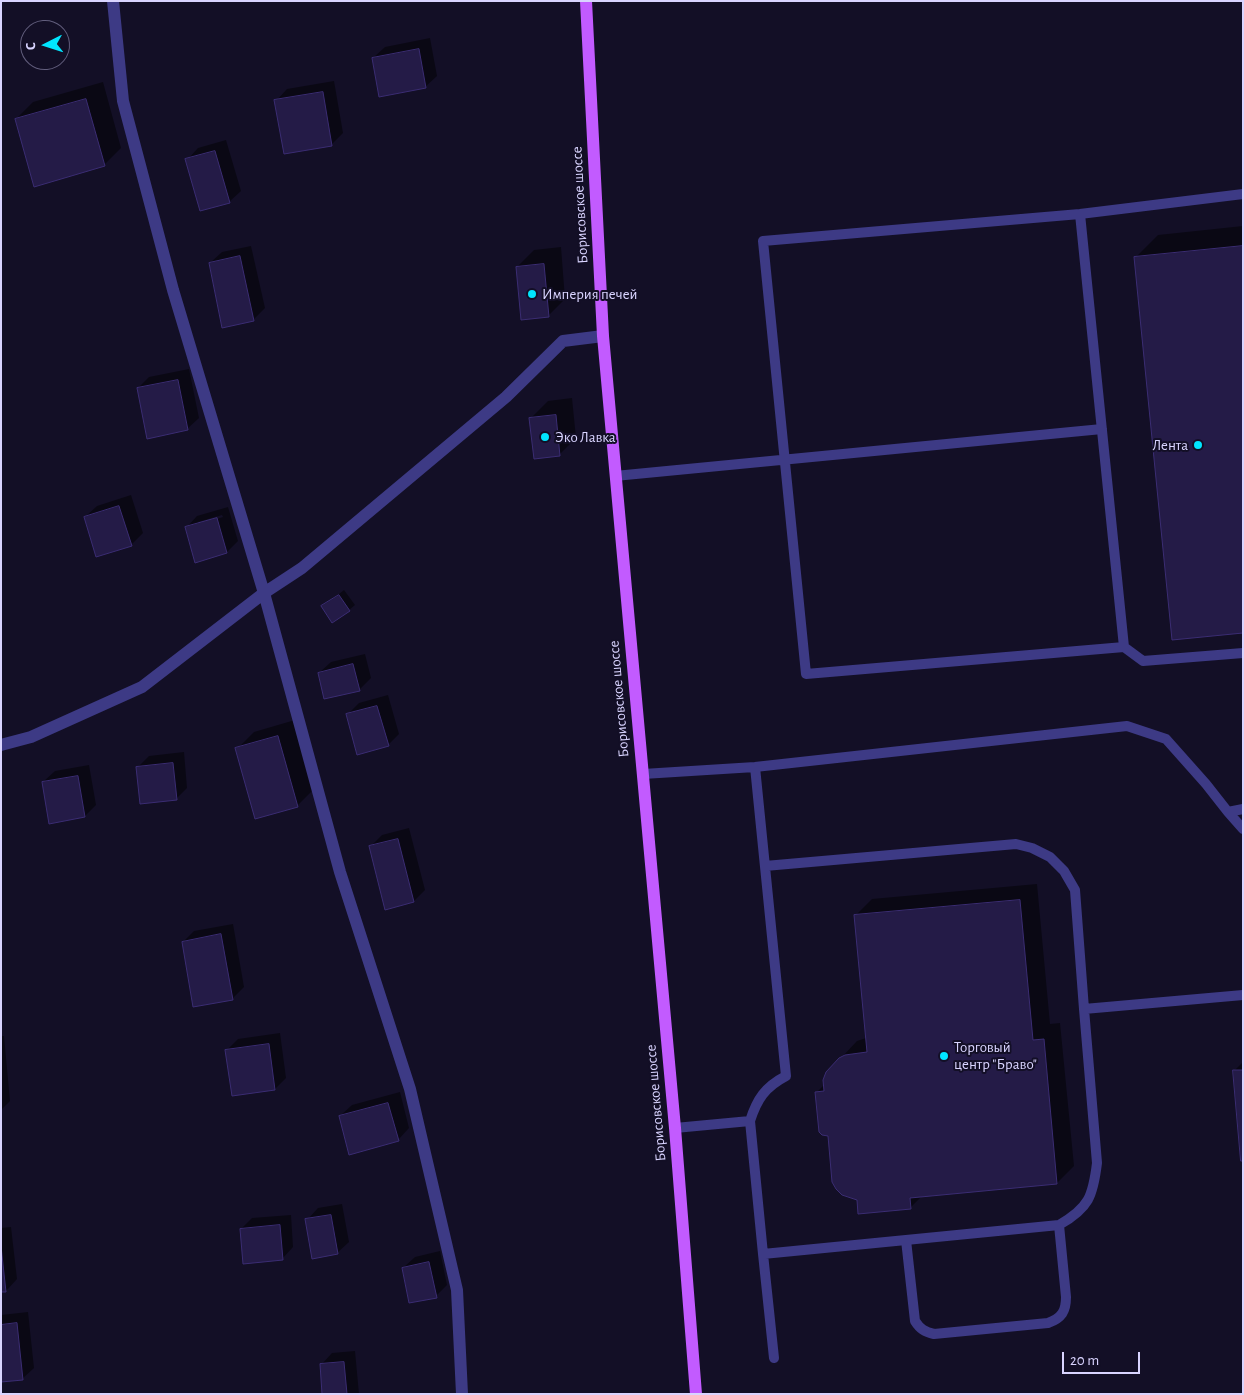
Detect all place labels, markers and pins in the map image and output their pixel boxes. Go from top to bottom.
place label: Империя печей [542,285,637,303]
marker: Империя печей [526,288,538,300]
place label: Эко Лавка [555,428,616,446]
marker: Эко Лавка [539,431,551,443]
place label: Лента [1152,436,1188,454]
marker: Лента [1192,439,1204,451]
place label: Торговый центр "Браво" [954,1038,1037,1073]
marker: Торговый центр "Браво" [938,1050,950,1062]

